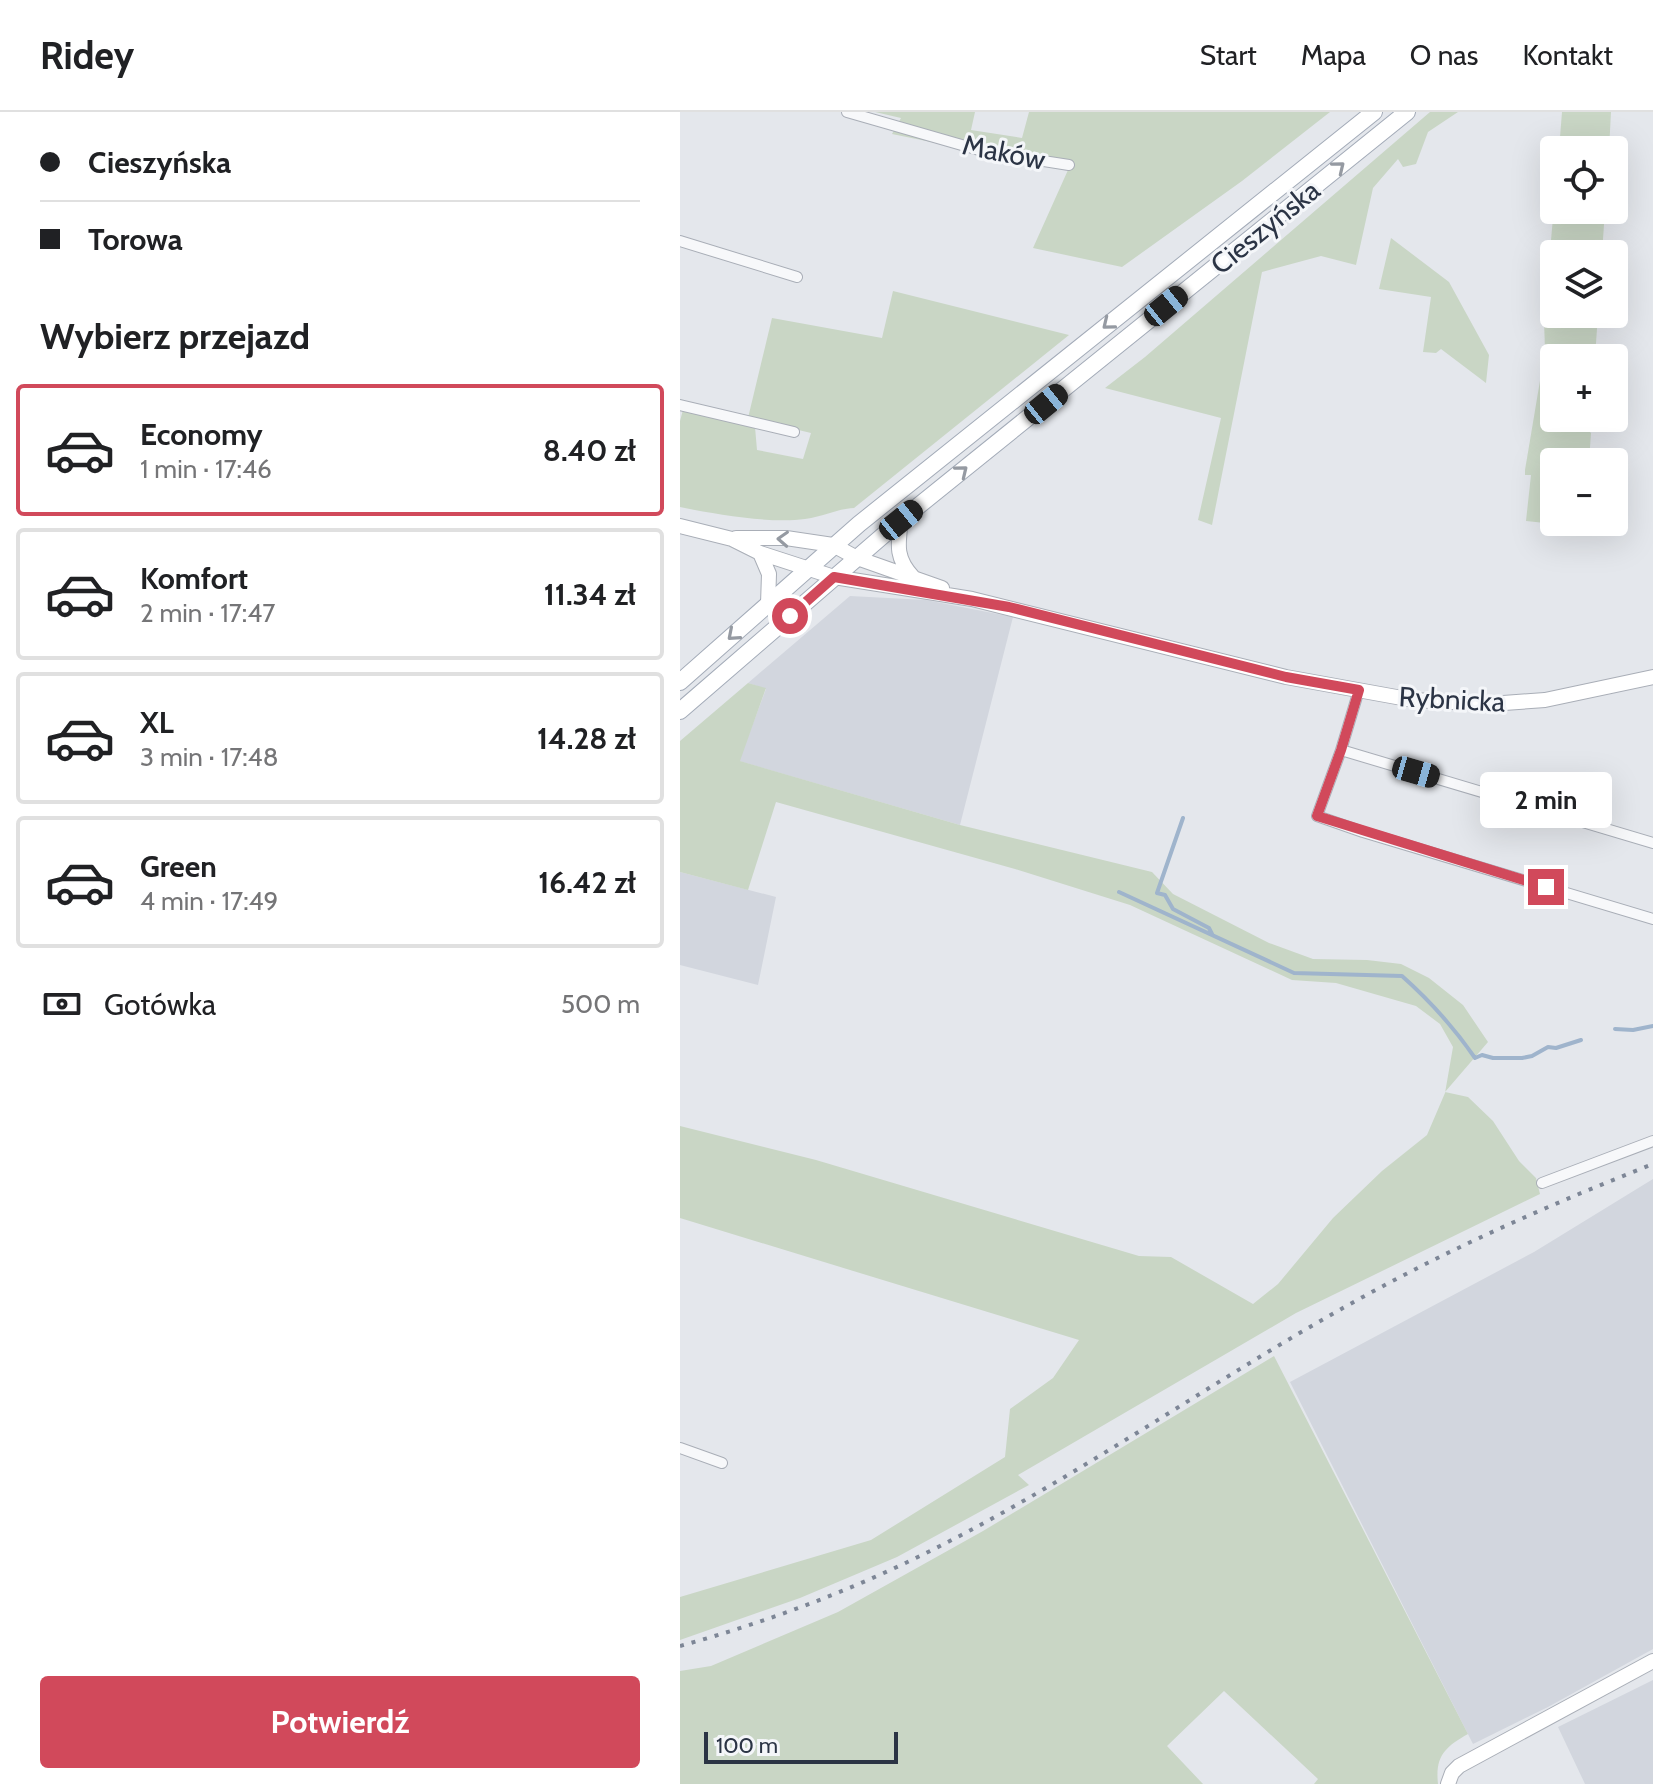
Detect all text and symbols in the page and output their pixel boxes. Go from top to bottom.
text: Ridey [40,32,134,79]
text: Start [1200,38,1257,72]
text: Mapa [1301,38,1366,72]
text: O nas [1410,38,1478,72]
text: Kontakt [1522,38,1613,72]
street label: Maków [960,127,1048,177]
map controls [1540,136,1628,536]
button: locate [1540,136,1628,224]
text: Cieszyńska [88,144,231,181]
one-way arrow [1330,162,1344,177]
street label: Cieszyńska [1204,172,1327,281]
text: Torowa [88,221,183,258]
button: layers [1540,240,1628,328]
car [1140,282,1192,330]
text: Wybierz przejazd [40,314,310,358]
one-way arrow [1102,315,1117,329]
button: + [1540,344,1628,432]
car [1020,380,1072,428]
icon: car [44,414,116,486]
text: Economy [140,416,263,453]
text: 8.40 zł [543,432,636,469]
button: − [1540,448,1628,536]
text: 1 min · 17:46 [140,453,272,485]
one-way arrow [953,466,967,481]
car [875,496,927,544]
one-way arrow [776,530,788,547]
icon: car [44,558,116,630]
text: Komfort [140,560,248,597]
text: 11.34 zł [544,576,636,613]
text: 2 min · 17:47 [140,597,275,629]
route start [772,598,808,634]
one-way arrow [728,625,743,640]
street label: Rybnicka [1398,679,1507,719]
icon: car [44,702,116,774]
text: XL [140,704,174,741]
text: 14.28 zł [537,720,636,757]
text: 3 min · 17:48 [140,741,278,773]
car [1390,754,1442,790]
callout: 2 min [1480,771,1612,827]
text: 2 min [1515,784,1577,816]
icon: car [44,846,116,918]
text: Green [140,848,217,885]
text: 16.42 zł [538,864,636,901]
route end [1528,869,1564,905]
text: 4 min · 17:49 [140,885,278,917]
icon: cash [40,982,84,1026]
text: Gotówka [104,986,216,1023]
text: 500 m [561,988,640,1020]
button: Potwierdź [40,1676,640,1768]
scale bar [704,1728,898,1764]
text: 100 m [716,1732,778,1759]

